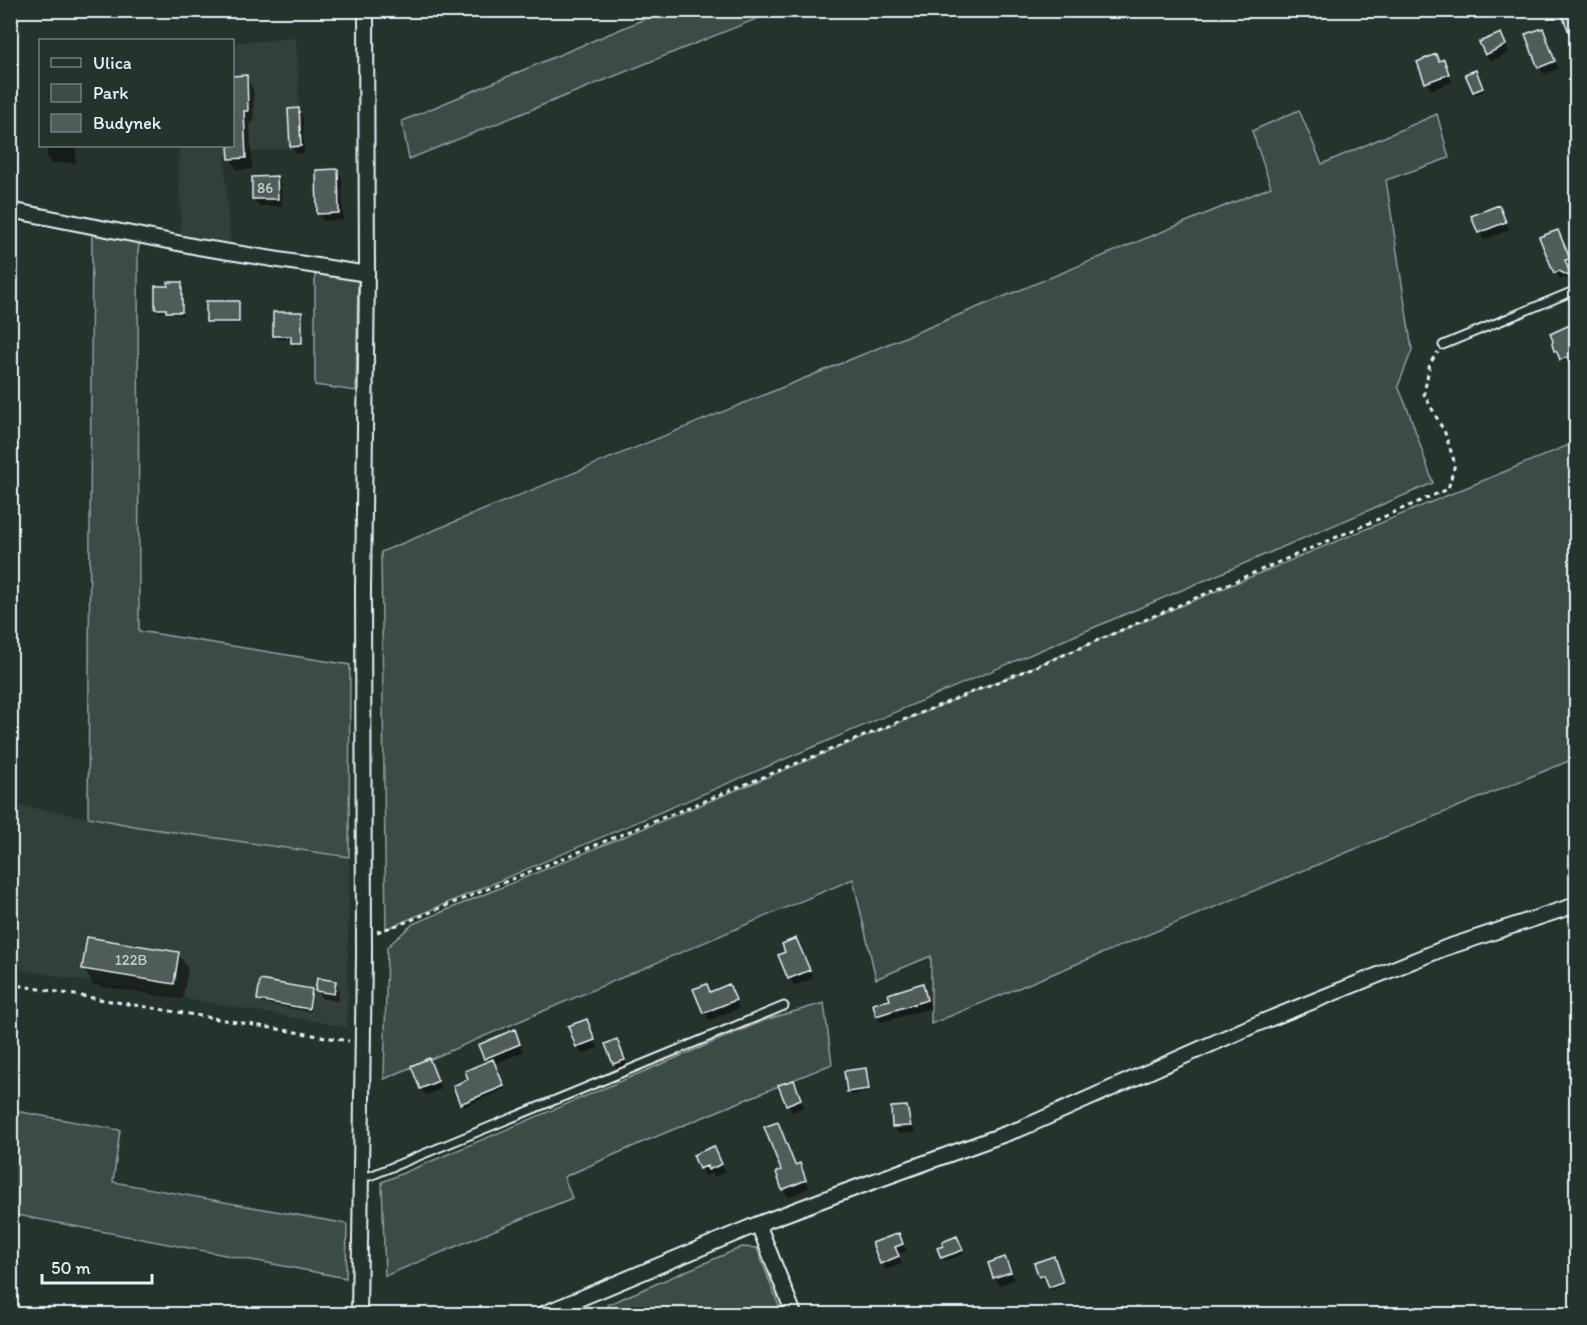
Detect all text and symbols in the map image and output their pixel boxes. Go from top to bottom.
legend [39,39,234,147]
text: Ulica [93,52,132,74]
text: Park [93,82,128,104]
text: Budynek [93,112,162,134]
house number: 86 [257,179,273,197]
house number: 122B [115,951,148,969]
scale bar [42,1247,152,1285]
text: 50 m [51,1257,91,1279]

